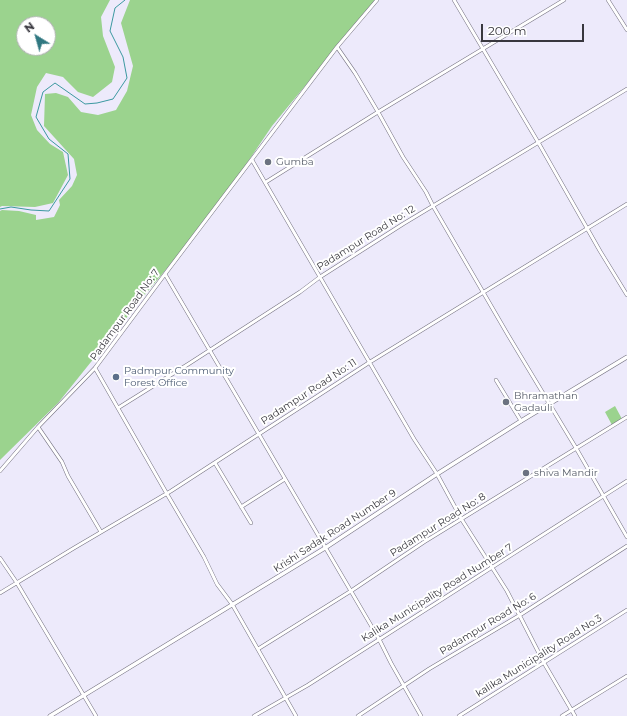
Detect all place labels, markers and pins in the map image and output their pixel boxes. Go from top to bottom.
place label: Gumba [276,156,314,168]
marker: Gumba [263,157,273,167]
place label: Padmpur Community Forest Office [124,365,234,388]
marker: Padmpur Community Forest Office [111,372,121,382]
place label: Bhramathan Gadauli [514,390,578,414]
marker: Bhramathan Gadauli [501,397,511,407]
place label: shiva Mandir [534,467,598,479]
marker: shiva Mandir [521,468,531,478]

